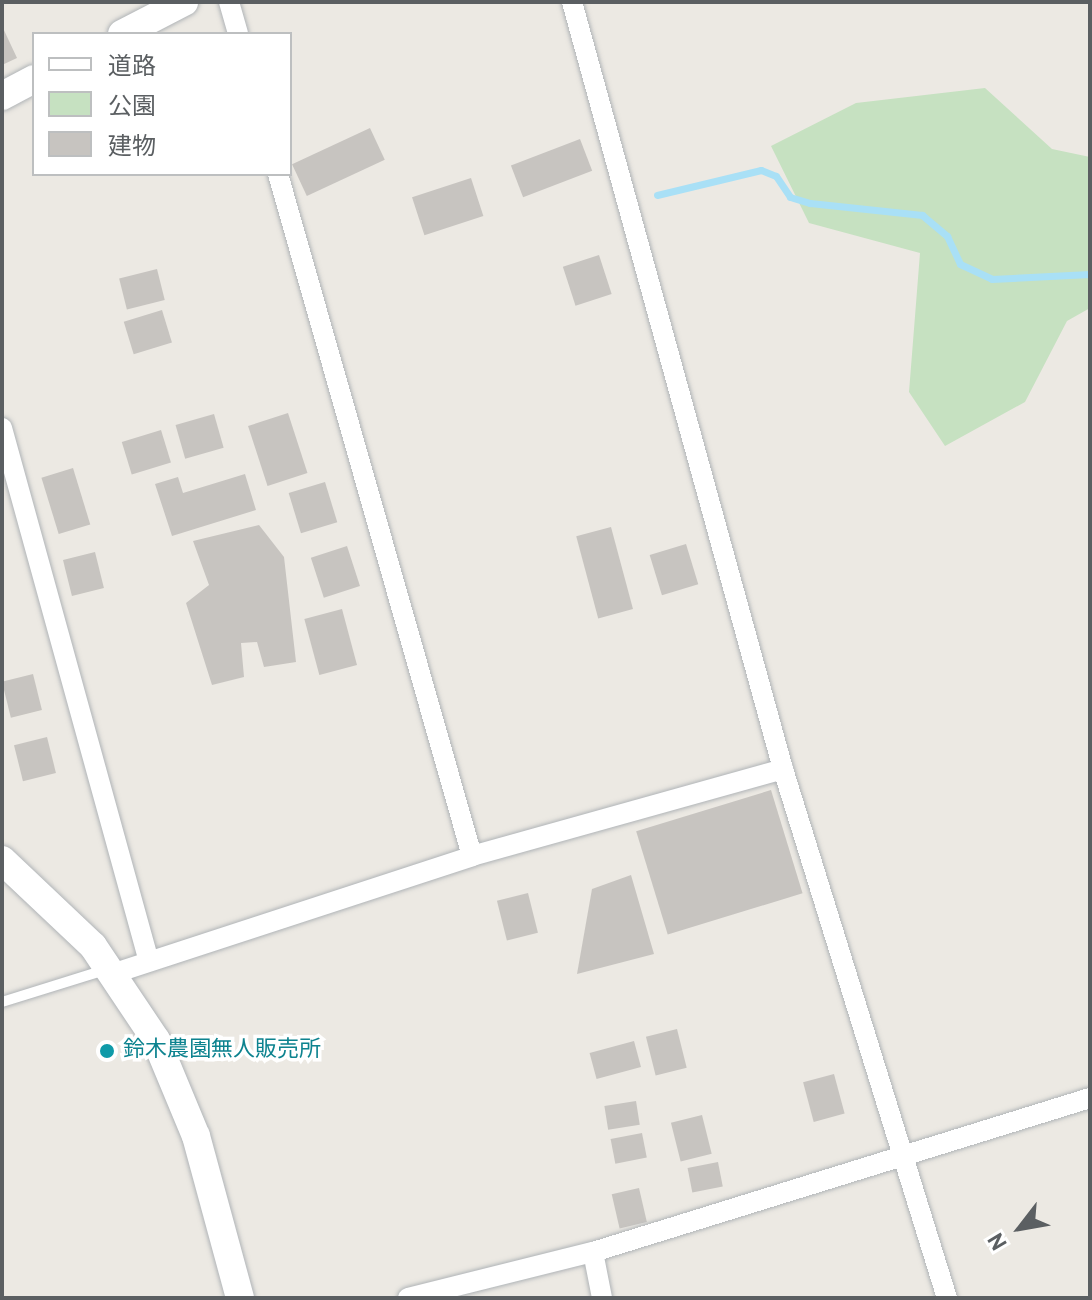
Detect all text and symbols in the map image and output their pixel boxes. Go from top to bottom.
legend [32,32,292,176]
text: 道路 [108,53,156,83]
text: 公園 [108,93,156,123]
text: 建物 [108,133,156,163]
place label: 鈴木農園無人販売所 [123,1038,321,1064]
marker: 鈴木農園無人販売所 [98,1042,116,1060]
north arrow [980,1188,1060,1268]
text: N [983,1227,1015,1254]

